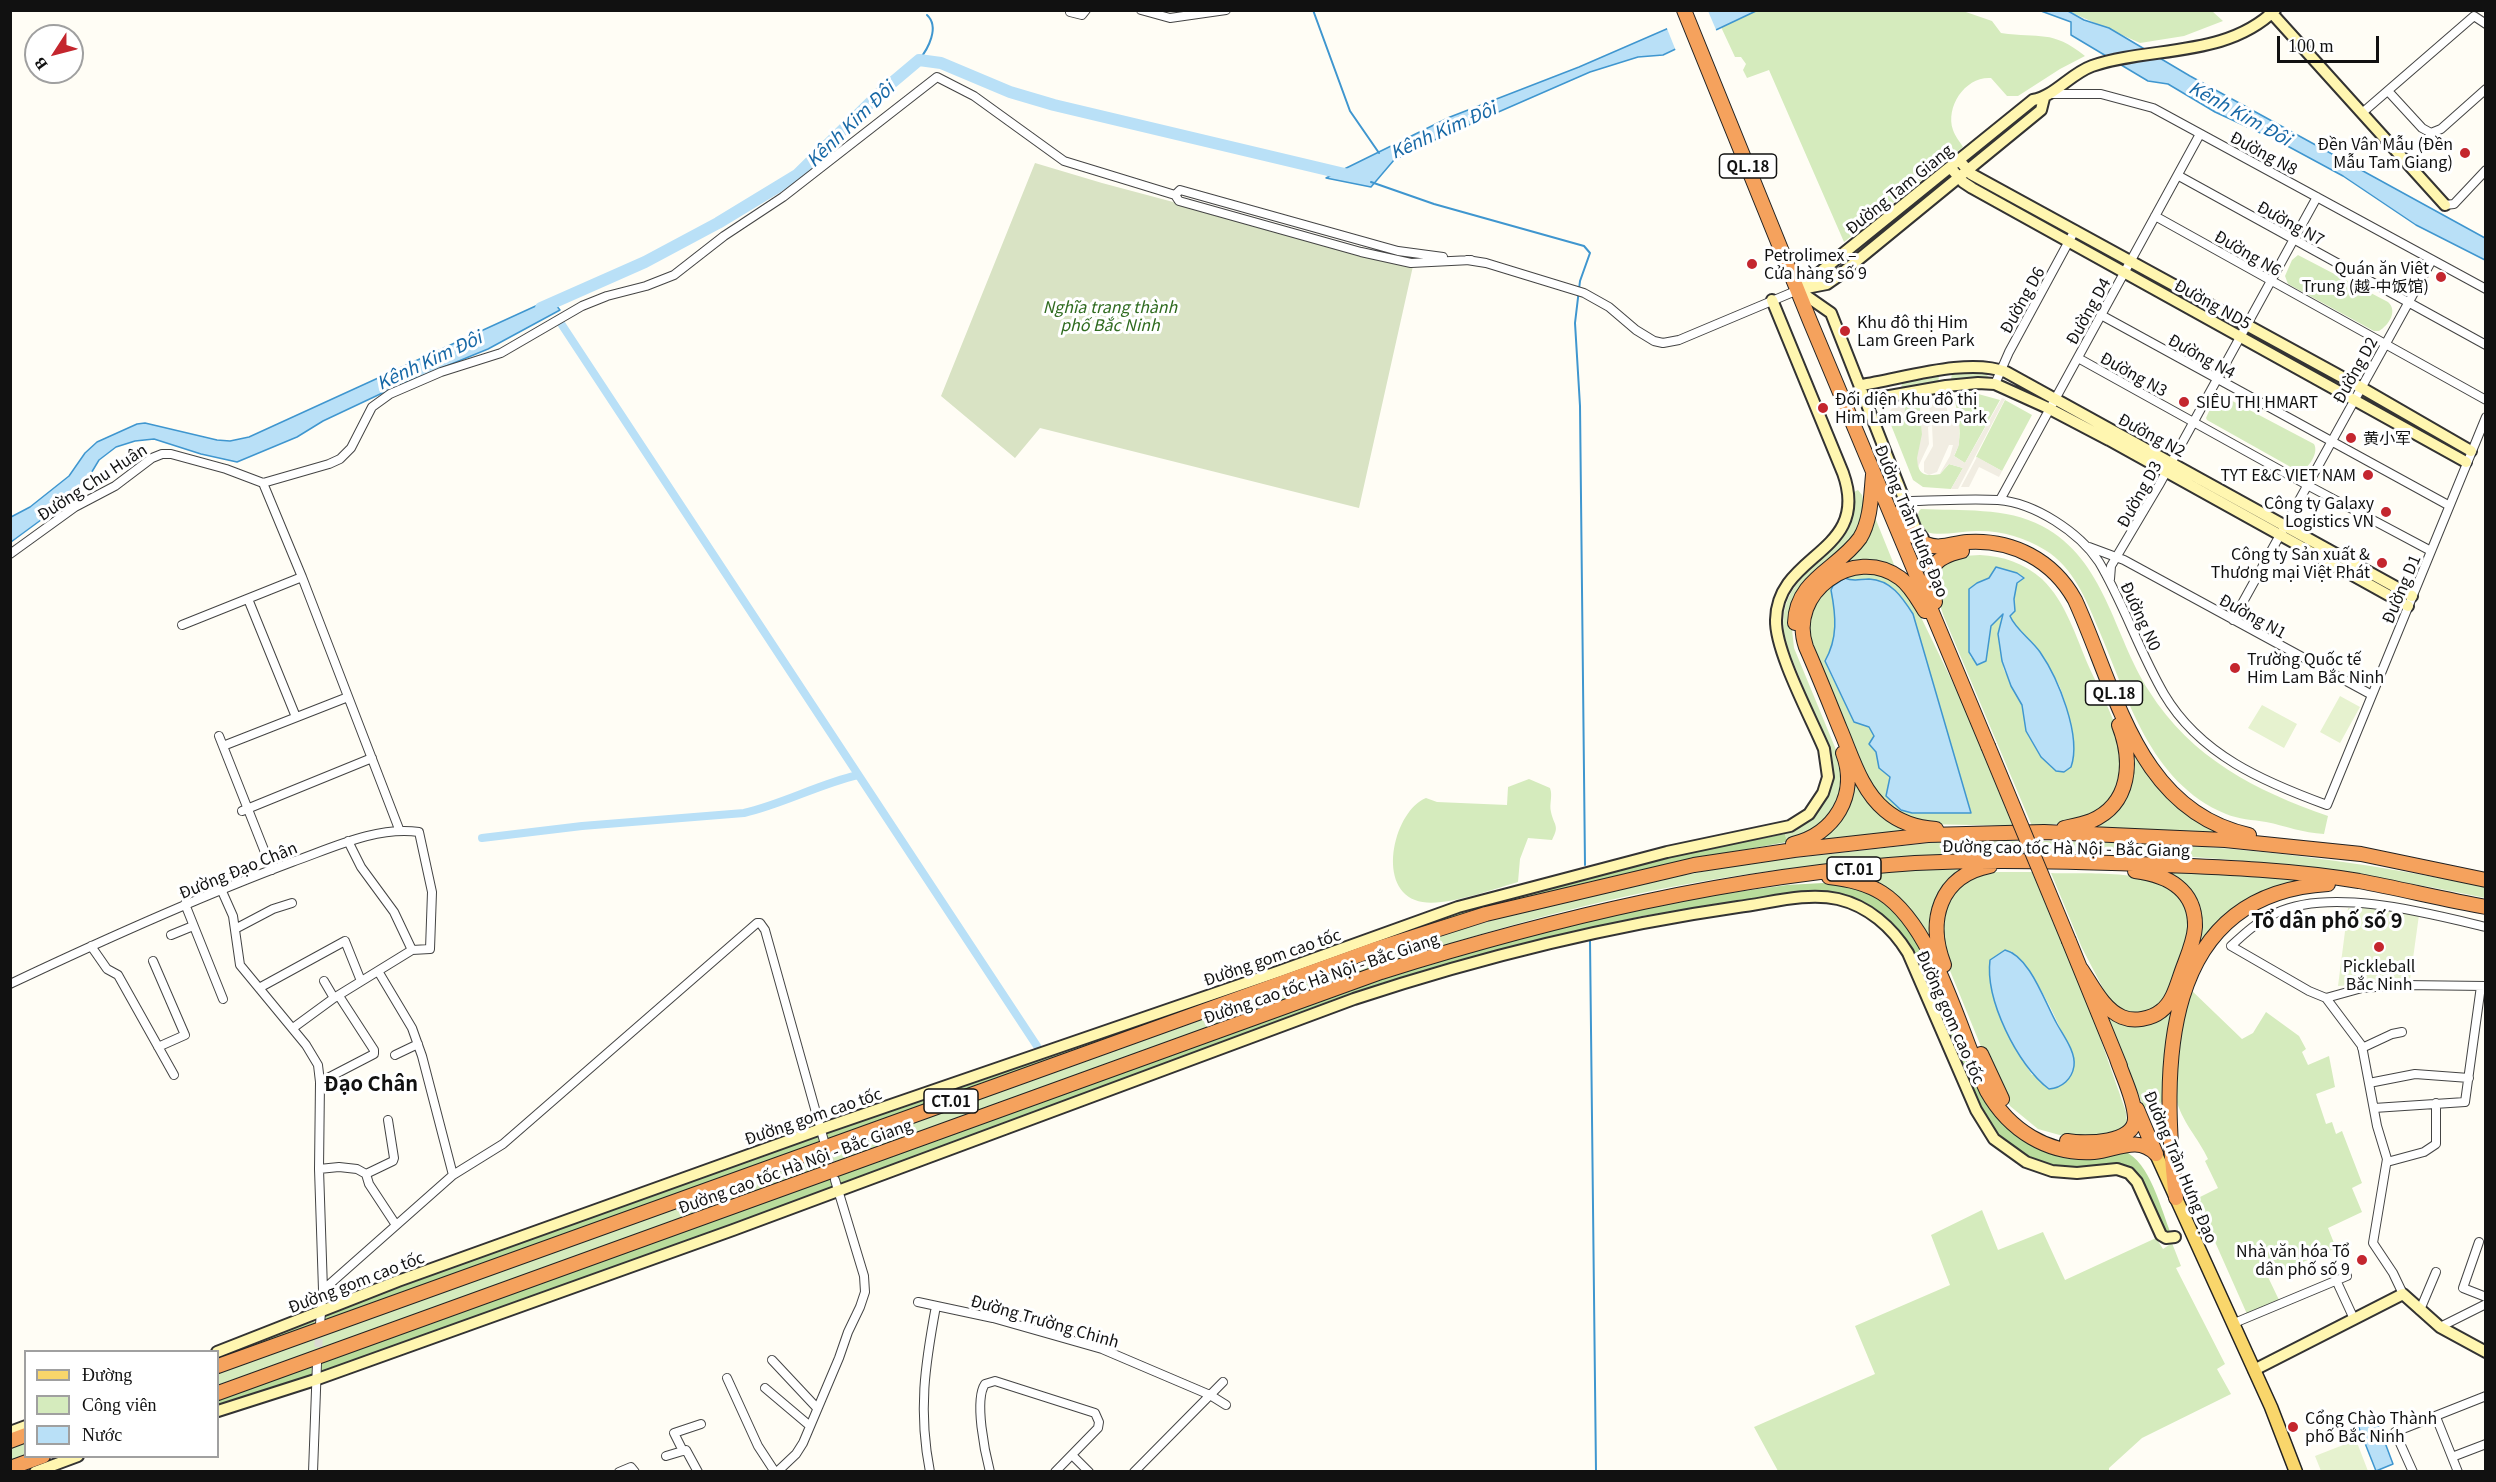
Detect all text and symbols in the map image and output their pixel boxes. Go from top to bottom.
north arrow [24,24,84,84]
scale bar [2280,24,2382,62]
text: 100 m [2288,36,2334,56]
text: B [31,54,51,73]
water label: Kênh Kim Đôi [2185,76,2295,150]
water label: Kênh Kim Đôi [802,77,898,171]
water label: Kênh Kim Đôi [1387,97,1499,163]
street label: Đường N8 [2227,127,2301,179]
place label: Đền Vân Mẫu (Đền Mẫu Tam Giang) [2318,134,2453,172]
street label: Đường Tam Giang [1842,140,1956,238]
marker: Đền Vân Mẫu (Đền Mẫu Tam Giang) [2458,146,2472,160]
road number: QL.18 [1720,154,1776,178]
street label: Đường N7 [2254,197,2328,249]
street label: Đường N6 [2211,226,2285,280]
place label: Petrolimex – Cửa hàng số 9 [1764,245,1867,283]
marker: Petrolimex – Cửa hàng số 9 [1745,257,1759,271]
place label: Quán ăn Việt Trung (越-中饭馆) [2302,258,2429,296]
street label: Đường D6 [1996,263,2048,337]
marker: Quán ăn Việt Trung (越-中饭馆) [2434,270,2448,284]
street label: Đường D4 [2062,274,2114,348]
street label: Đường ND5 [2171,275,2255,333]
park label: Nghĩa trang thành phố Bắc Ninh [1043,297,1177,335]
place label: Khu đô thị Him Lam Green Park [1857,312,1975,350]
marker: Khu đô thị Him Lam Green Park [1838,324,1852,338]
water label: Kênh Kim Đôi [373,326,485,394]
street label: Đường N4 [2165,330,2239,382]
street label: Đường D2 [2329,333,2381,407]
street label: Đường N3 [2097,348,2171,400]
place label: Đối diện Khu đô thị Him Lam Green Park [1835,389,1987,427]
place label: SIÊU THỊ HMART [2196,392,2318,412]
marker: SIÊU THỊ HMART [2177,395,2191,409]
marker: Đối diện Khu đô thị Him Lam Green Park [1816,401,1830,415]
street label: Đường N2 [2115,409,2189,461]
place label: 黄小军 [2363,428,2411,448]
marker: 黄小军 [2344,431,2358,445]
street label: Đường Chu Huân [34,439,150,525]
street label: Đường Trần Hưng Đạo [1871,442,1953,600]
street label: Đường D3 [2113,457,2165,531]
place label: TYT E&C VIET NAM [2220,465,2356,485]
marker: TYT E&C VIET NAM [2361,468,2375,482]
place label: Công ty Galaxy Logistics VN [2264,493,2374,531]
marker: Công ty Galaxy Logistics VN [2379,505,2393,519]
place label: Công ty Sản xuất & Thương mại Việt Phát [2211,544,2370,582]
street label: Đường D1 [2378,552,2424,626]
marker: Công ty Sản xuất & Thương mại Việt Phát [2375,556,2389,570]
street label: Đường N0 [2117,579,2165,653]
street label: Đường N1 [2216,590,2290,642]
place label: Trường Quốc tế Him Lam Bắc Ninh [2247,649,2384,687]
marker: Trường Quốc tế Him Lam Bắc Ninh [2228,661,2242,675]
road number: QL.18 [2086,681,2142,705]
street label: Đường cao tốc Hà Nội - Bắc Giang [1942,836,2190,860]
street label: Đường Đạo Chân [176,838,300,902]
road number: CT.01 [1827,857,1881,881]
district label: Tổ dân phố số 9 [2251,908,2403,932]
street label: Đường gom cao tốc [1201,925,1343,989]
street label: Đường cao tốc Hà Nội - Bắc Giang [1201,929,1441,1027]
marker: Pickleball Bắc Ninh [2372,940,2386,954]
street label: Đường gom cao tốc [1913,947,1989,1087]
place label: Pickleball Bắc Ninh [2343,956,2415,994]
district label: Đạo Chân [324,1071,418,1095]
street label: Đường gom cao tốc [742,1084,884,1148]
street label: Đường Trần Hưng Đạo [2140,1088,2222,1246]
road number: CT.01 [924,1089,978,1113]
street label: Đường cao tốc Hà Nội - Bắc Giang [675,1115,915,1217]
place label: Nhà văn hóa Tổ dân phố số 9 [2236,1241,2350,1279]
street label: Đường gom cao tốc [285,1247,427,1317]
marker: Nhà văn hóa Tổ dân phố số 9 [2355,1253,2369,1267]
street label: Đường Trường Chinh [969,1291,1121,1351]
legend [24,1350,219,1458]
text: Đường [82,1365,132,1385]
text: Công viên [82,1395,157,1415]
place label: Cổng Chào Thành phố Bắc Ninh [2305,1408,2437,1446]
marker: Cổng Chào Thành phố Bắc Ninh [2286,1420,2300,1434]
text: Nước [82,1425,122,1445]

